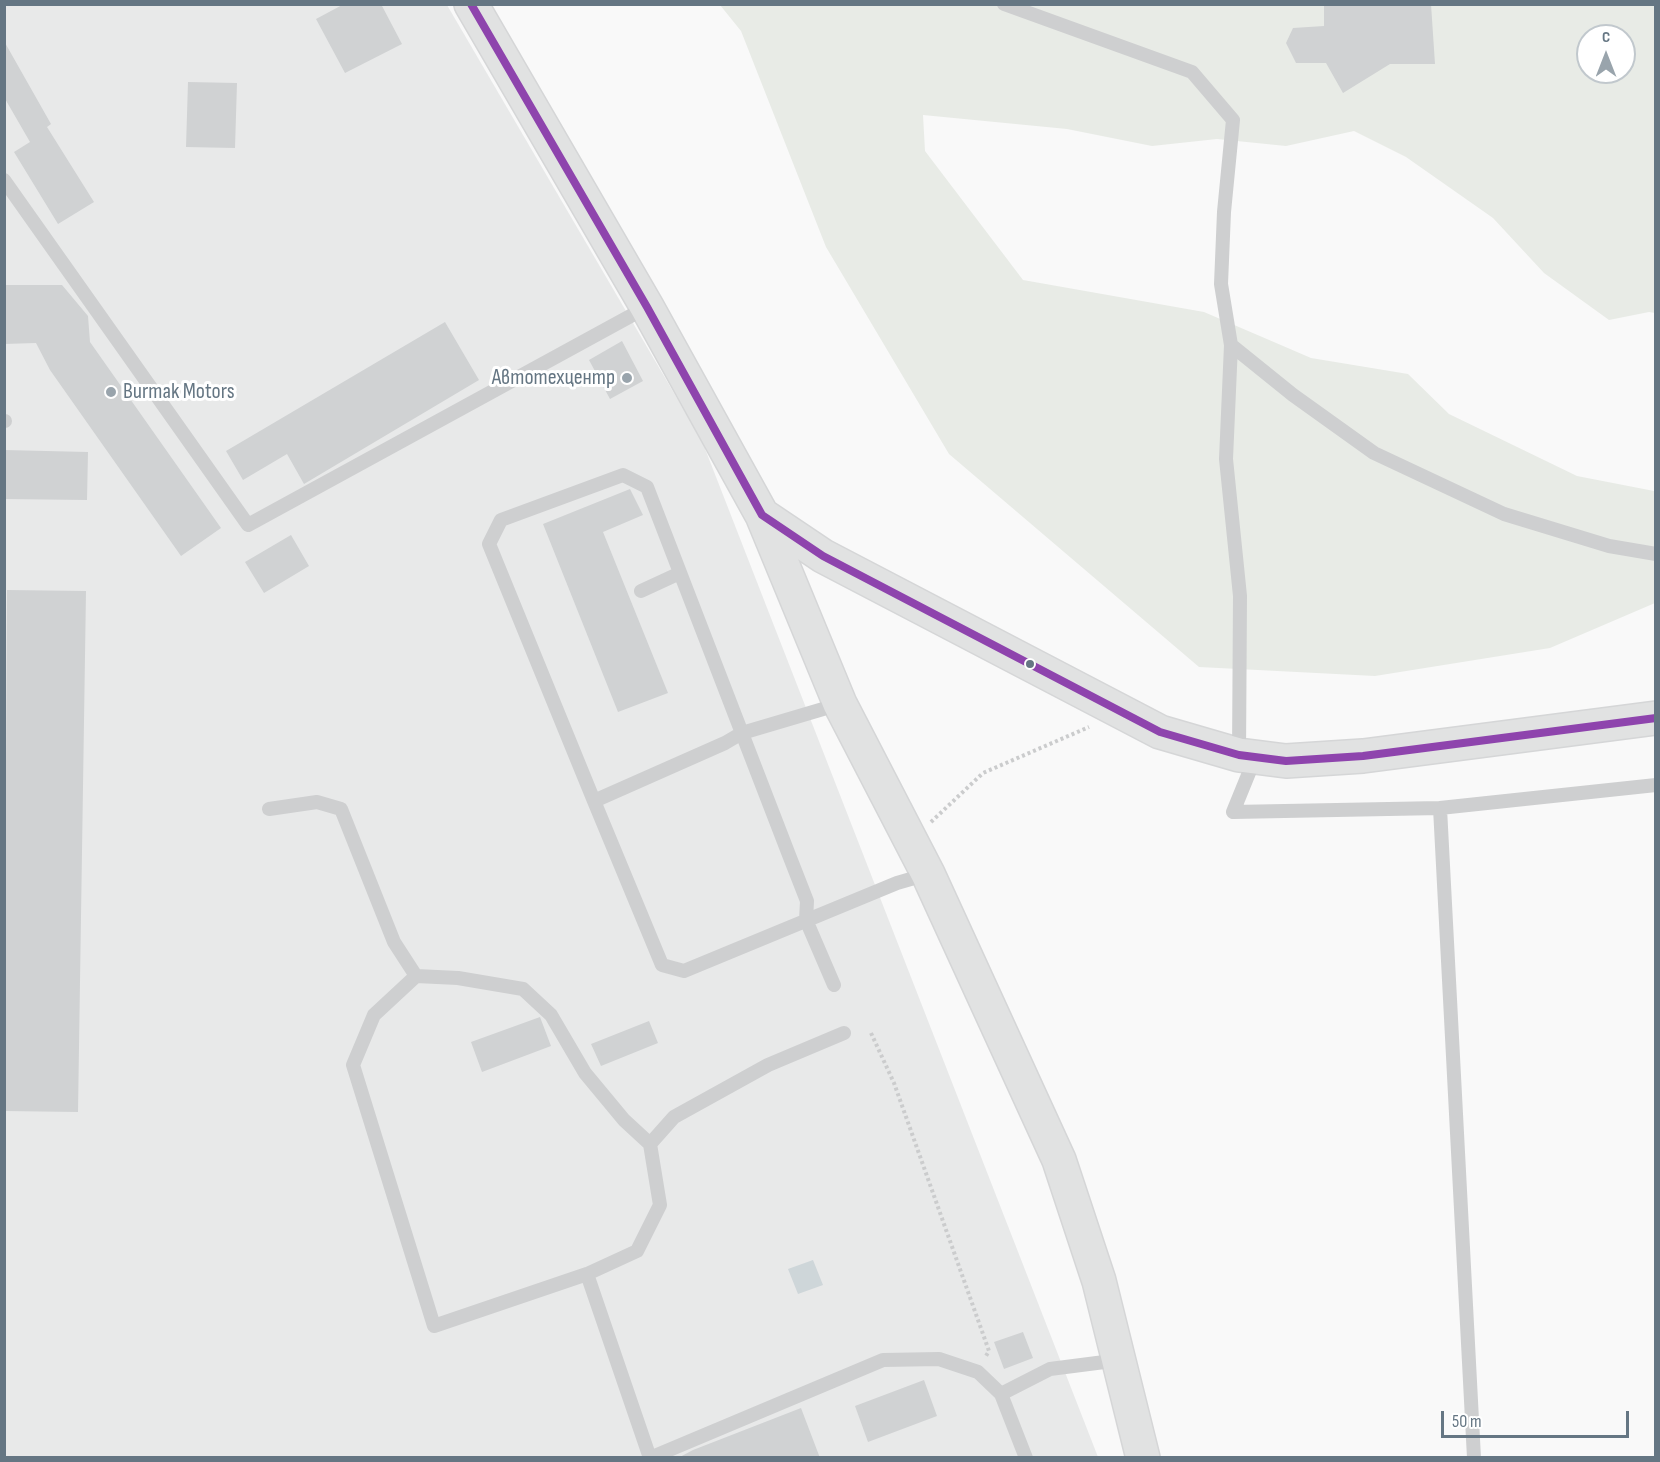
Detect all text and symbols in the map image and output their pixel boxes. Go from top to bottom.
north arrow [1576,24,1636,84]
text: С [1602,28,1610,47]
place label: Автотехцентр [492,365,615,391]
marker: Автотехцентр [620,371,634,385]
place label: Burmak Motors [123,379,235,405]
marker: Burmak Motors [104,385,118,399]
unlabelled marker [1024,658,1036,670]
scale bar [1444,1399,1632,1437]
text: 50 m [1452,1411,1482,1432]

